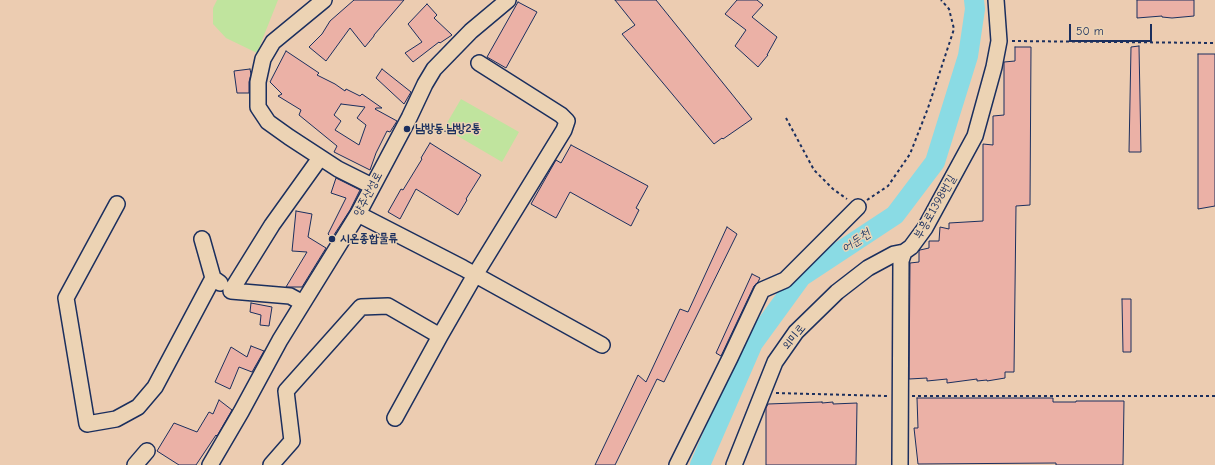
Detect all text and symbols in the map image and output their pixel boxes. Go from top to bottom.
scale bar [1071,16,1154,42]
text: 50 m [1076,24,1104,38]
place label: 남방동.남방2통 [415,122,481,136]
marker: 남방동.남방2통 [402,124,412,134]
street label: 양주산성로 [350,169,386,219]
street label: 부흥로1398번길 [911,172,959,242]
water label: 어둔천 [839,226,873,256]
place label: 시온종합물류 [340,232,398,246]
marker: 시온종합물류 [327,234,337,244]
street label: 외미로 [779,321,809,353]

